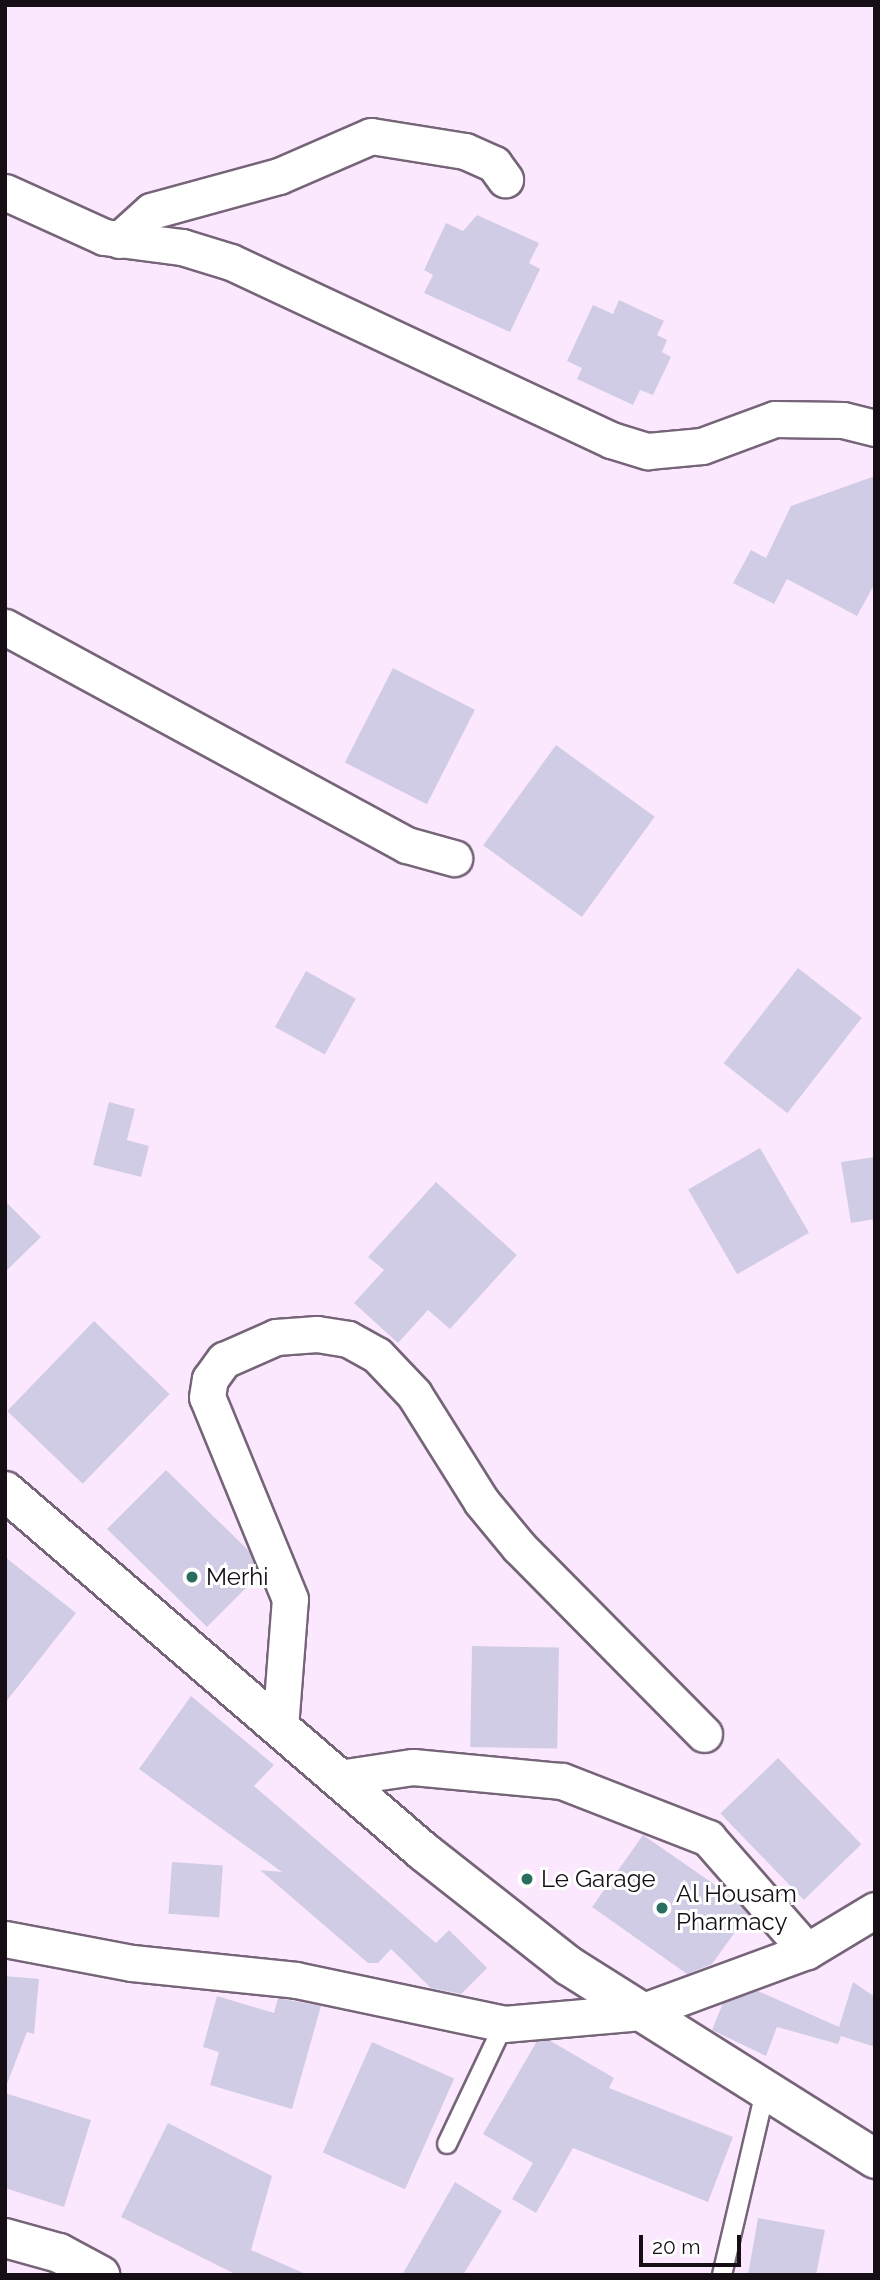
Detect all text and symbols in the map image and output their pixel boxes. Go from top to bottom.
place label: Merhi [206,1563,269,1591]
marker: Merhi [184,1569,200,1585]
place label: Le Garage [541,1865,656,1893]
marker: Le Garage [519,1871,535,1887]
place label: Al Housam Pharmacy [676,1880,798,1936]
marker: Al Housam Pharmacy [654,1900,670,1916]
scale bar [642,2220,744,2264]
text: 20 m [652,2234,700,2259]

